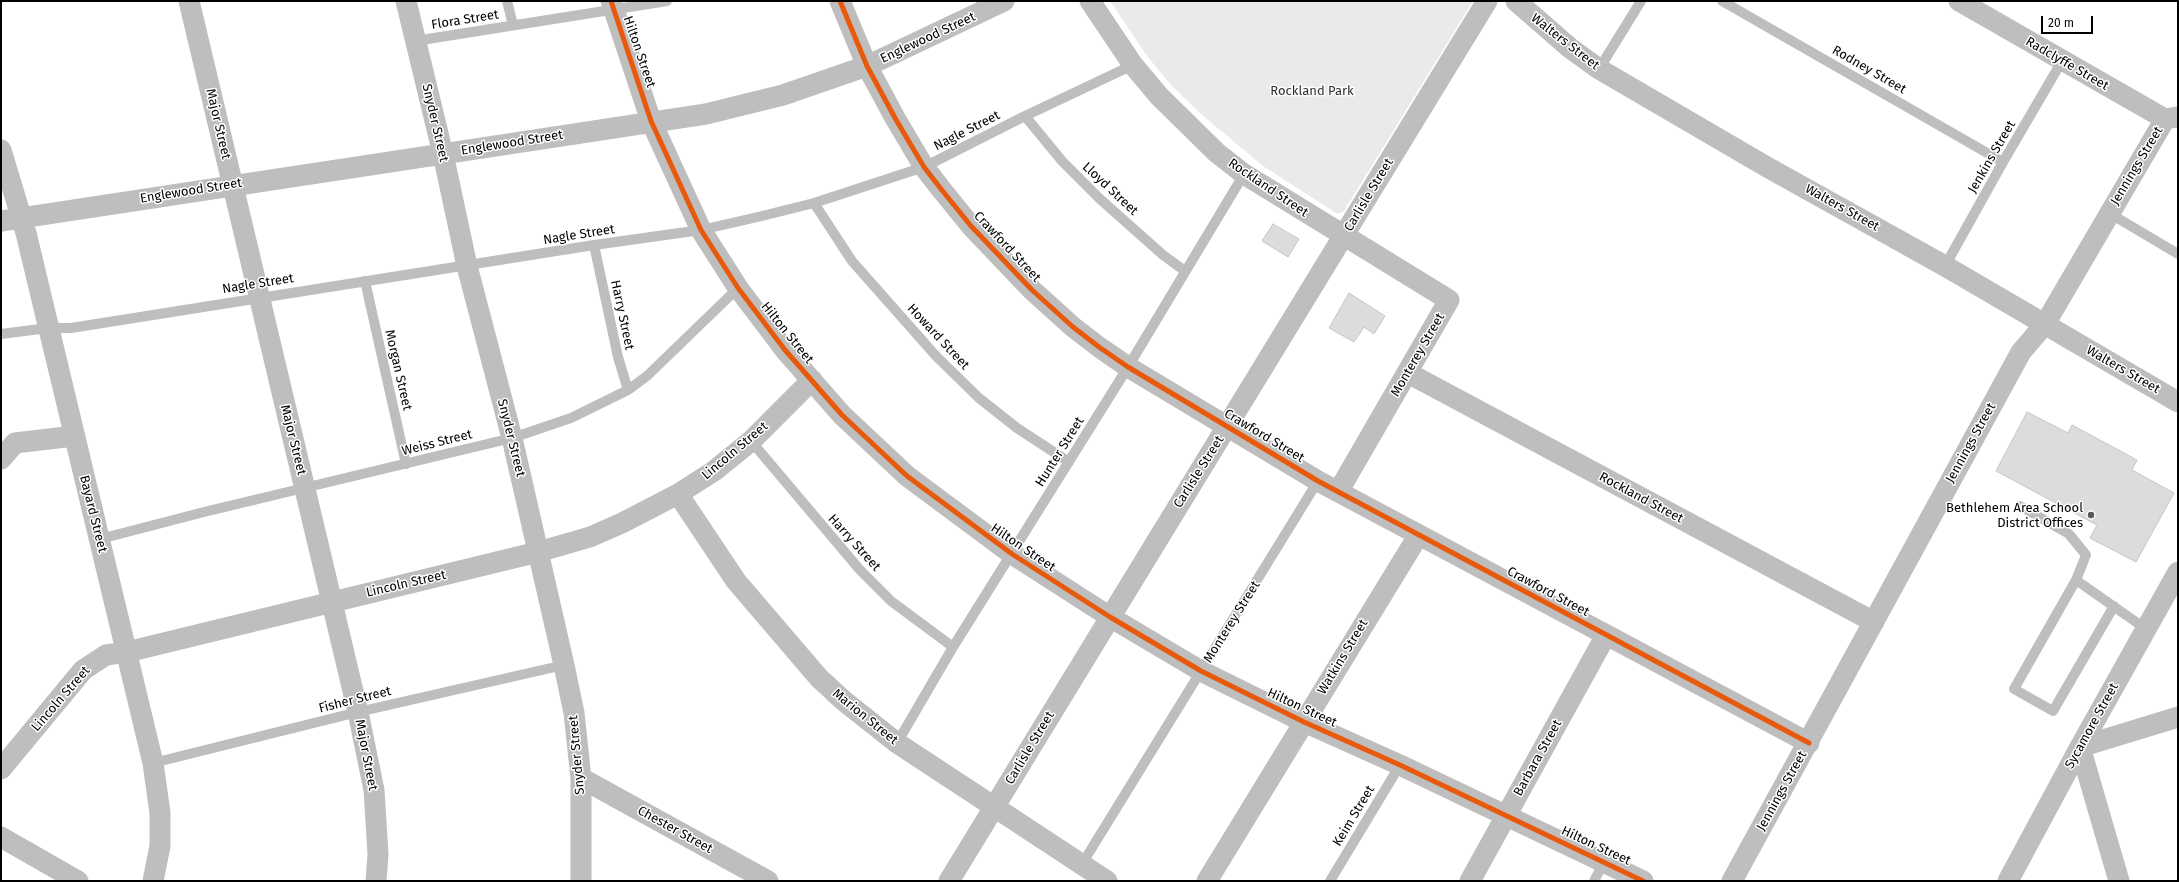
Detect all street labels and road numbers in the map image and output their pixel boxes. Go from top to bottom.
street label: Flora Street [430,7,500,33]
street label: Englewood Street [878,9,978,67]
street label: Walters Street [1528,11,1602,73]
street label: Hilton Street [619,14,659,90]
street label: Radclyffe Street [2023,34,2111,94]
street label: Rodney Street [1829,43,1909,97]
street label: Snyder Street [418,82,452,164]
street label: Major Street [202,87,234,161]
street label: Nagle Street [931,108,1003,154]
street label: Jenkins Street [1965,118,2019,196]
street label: Jennings Street [2107,124,2167,208]
street label: Englewood Street [460,127,564,159]
street label: Rockland Street [1225,156,1311,220]
street label: Carlisle Street [1341,156,1397,234]
street label: Lloyd Street [1079,159,1141,219]
street label: Englewood Street [139,175,243,207]
street label: Walters Street [1802,181,1882,235]
street label: Crawford Street [970,208,1044,286]
street label: Nagle Street [542,222,616,248]
street label: Nagle Street [221,271,295,297]
street label: Harry Street [607,279,637,351]
street label: Hilton Street [757,299,817,367]
street label: Howard Street [904,301,972,373]
street label: Monterey Street [1388,311,1448,399]
street label: Morgan Street [381,328,415,412]
street label: Walters Street [2083,343,2163,397]
street label: Snyder Street [494,398,528,478]
street label: Jennings Street [1943,400,1999,486]
street label: Major Street [277,403,309,477]
street label: Crawford Street [1221,406,1307,466]
street label: Hunter Street [1032,414,1088,490]
street label: Lincoln Street [699,419,771,483]
street label: Weiss Street [400,427,474,459]
street label: Carlisle Street [1171,433,1227,511]
street label: Rockland Street [1596,469,1686,527]
street label: Bayard Street [76,474,110,554]
street label: Harry Street [824,511,884,575]
street label: Hilton Street [988,521,1058,575]
street label: Crawford Street [1504,564,1592,620]
street label: Lincoln Street [365,567,447,601]
street label: Monterey Street [1201,578,1263,666]
street label: Watkins Street [1314,617,1372,697]
street label: Lincoln Street [28,663,94,735]
street label: Sycamore Street [2062,680,2122,772]
street label: Fisher Street [317,683,393,717]
street label: Hilton Street [1265,685,1339,731]
street label: Marion Street [829,686,901,748]
street label: Carlisle Street [1002,709,1058,787]
street label: Snyder Street [566,715,588,795]
street label: Barbara Street [1511,717,1565,799]
street label: Major Street [351,718,381,792]
street label: Jennings Street [1754,748,1810,834]
street label: Keim Street [1330,783,1378,849]
street label: Chester Street [635,803,715,857]
street label: Hilton Street [1559,823,1633,869]

